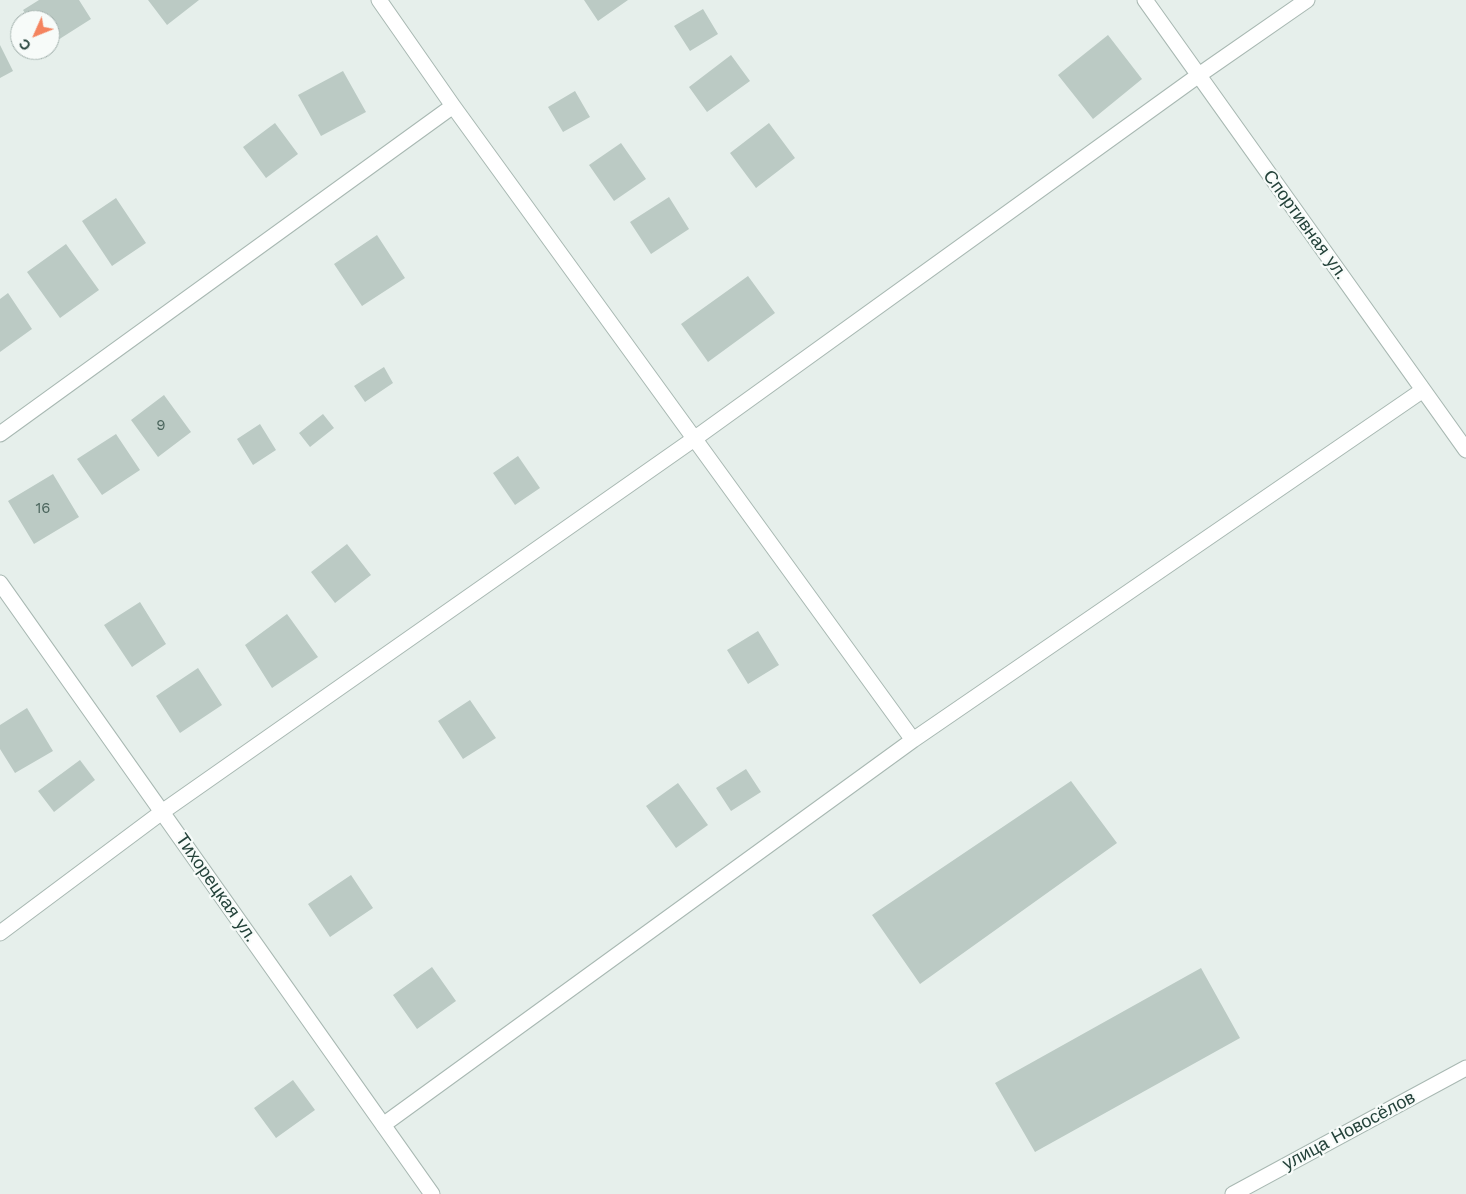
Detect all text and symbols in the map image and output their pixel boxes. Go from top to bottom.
north arrow [10,10,60,60]
text: С [16,36,34,54]
street label: Спортивная ул. [1258,166,1352,284]
house number: 9 [156,417,166,435]
house number: 16 [36,500,50,518]
street label: Тихорецкая ул. [171,830,261,946]
street label: улица Новосёлов [1279,1087,1419,1175]

